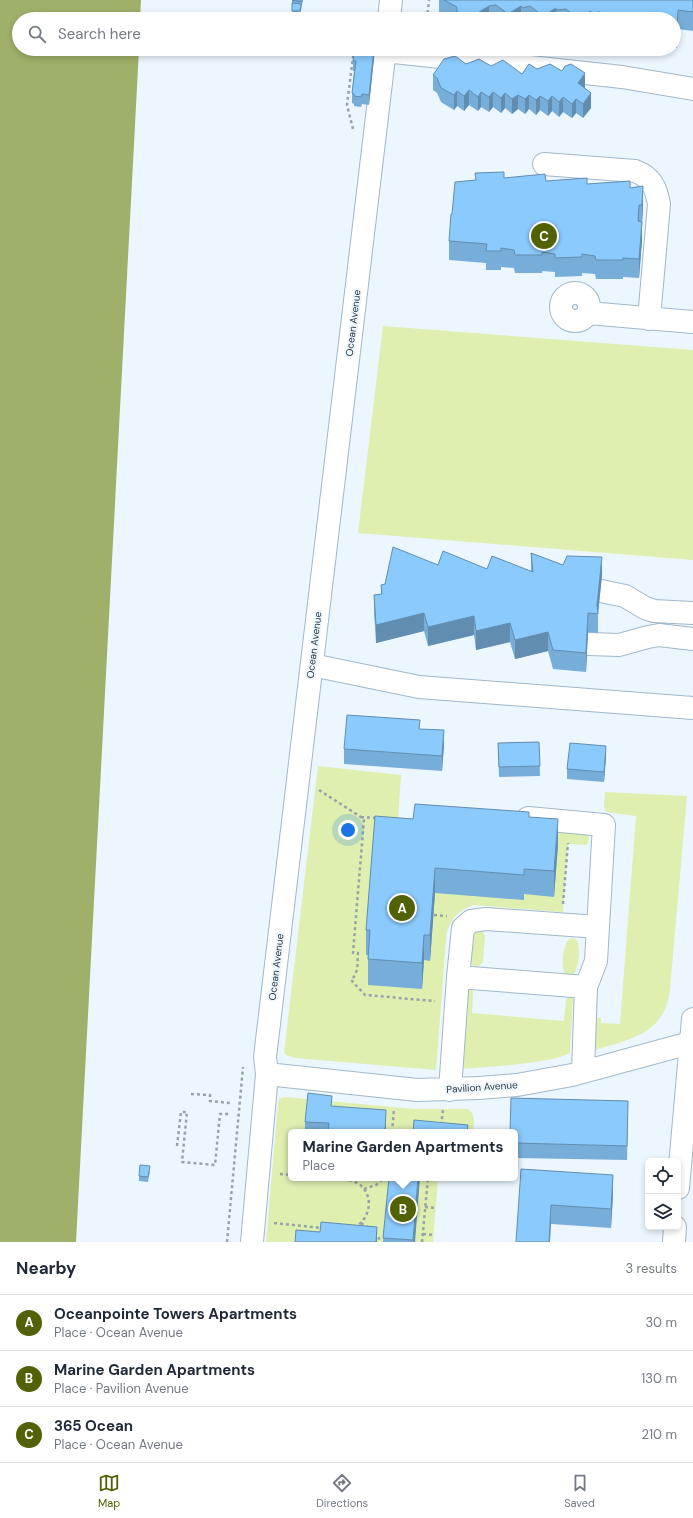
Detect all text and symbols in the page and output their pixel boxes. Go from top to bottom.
search box [12,12,681,56]
icon: search [26,23,48,45]
text: Search here [58,24,141,44]
pin: C [531,221,557,251]
street label: Ocean Avenue [342,289,364,357]
street label: Ocean Avenue [303,611,325,679]
your location [338,820,358,840]
pin: A [389,893,415,923]
street label: Ocean Avenue [265,933,287,1001]
street label: Pavilion Avenue [446,1078,518,1096]
popup [288,1129,518,1181]
text: Marine Garden Apartments [302,1137,504,1157]
text: Place [302,1157,335,1174]
map controls [645,1158,681,1230]
button: locate [645,1158,681,1194]
pin: B [390,1194,416,1224]
button: layers [645,1194,681,1230]
text: Nearby [16,1257,76,1279]
text: 3 results [625,1260,677,1277]
text: Oceanpointe Towers Apartments [54,1304,297,1324]
text: A [24,1314,34,1331]
text: 30 m [645,1314,677,1331]
text: Place · Ocean Avenue [54,1324,183,1341]
text: Marine Garden Apartments [54,1360,255,1380]
text: B [25,1370,33,1387]
text: 130 m [641,1370,677,1387]
text: Place · Pavilion Avenue [54,1380,189,1397]
text: 365 Ocean [54,1416,133,1436]
text: C [24,1426,34,1443]
text: 210 m [642,1426,677,1443]
text: Place · Ocean Avenue [54,1436,183,1453]
tab: Map [98,1472,120,1510]
tab: Directions [316,1472,368,1510]
tab: Saved [564,1472,595,1510]

